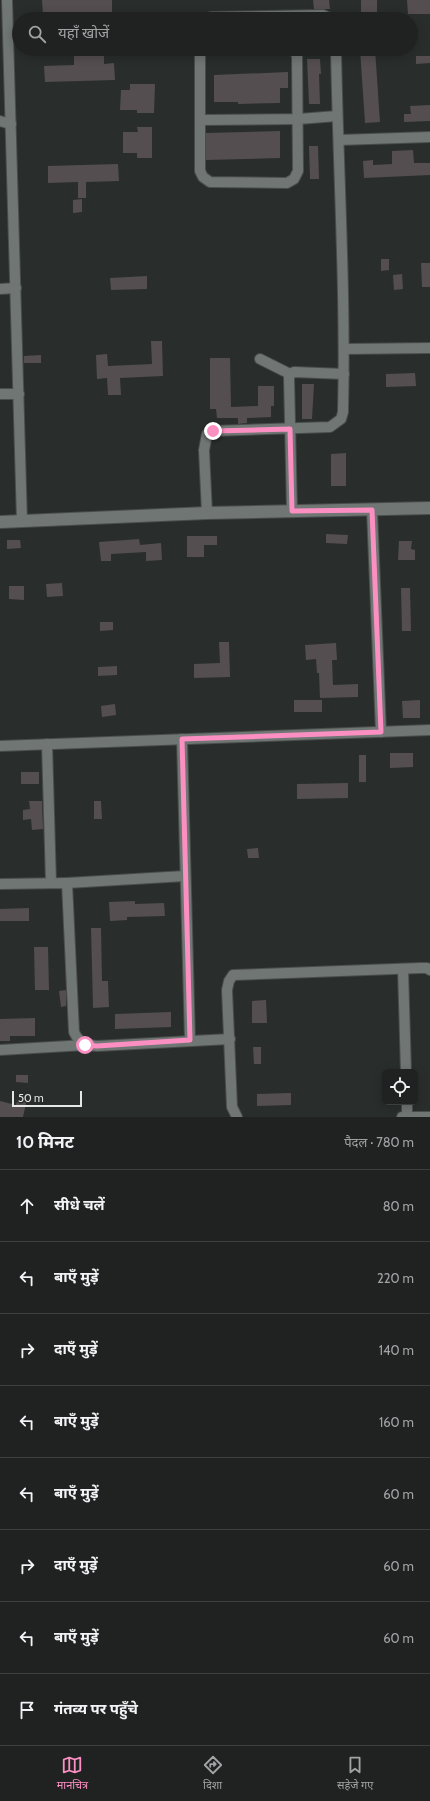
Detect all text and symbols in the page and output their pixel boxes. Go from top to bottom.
search box [12,12,418,56]
icon: search [26,23,48,45]
text: यहाँ खोजें [58,24,109,42]
route end [204,422,222,440]
route start [76,1036,94,1054]
map controls [382,1069,418,1105]
button: locate [382,1069,418,1105]
scale bar [12,1089,82,1108]
text: 50 m [18,1091,44,1105]
text: 10 मिनट [16,1132,74,1152]
text: पैदल · 780 m [344,1134,414,1150]
icon: ahead [16,1195,38,1217]
text: सीधे चलें [54,1196,105,1214]
text: 80 m [383,1198,414,1214]
icon: left [16,1267,38,1289]
text: बाएँ मुड़ें [54,1268,99,1286]
text: 220 m [377,1270,414,1286]
icon: right [16,1339,38,1361]
text: दाएँ मुड़ें [54,1340,98,1358]
text: 140 m [379,1342,414,1358]
icon: left [16,1411,38,1433]
text: बाएँ मुड़ें [54,1412,99,1430]
text: 160 m [379,1414,414,1430]
icon: left [16,1483,38,1505]
text: बाएँ मुड़ें [54,1484,99,1502]
text: 60 m [383,1486,414,1502]
icon: right [16,1555,38,1577]
text: दाएँ मुड़ें [54,1556,98,1574]
text: 60 m [383,1558,414,1574]
icon: left [16,1627,38,1649]
text: बाएँ मुड़ें [54,1628,99,1646]
text: 60 m [383,1630,414,1646]
icon: arrive [16,1699,38,1721]
text: गंतव्य पर पहुँचे [54,1700,138,1718]
tab: मानचित्र [57,1754,88,1793]
tab: दिशा [202,1754,224,1793]
tab: सहेजे गए [337,1754,373,1793]

